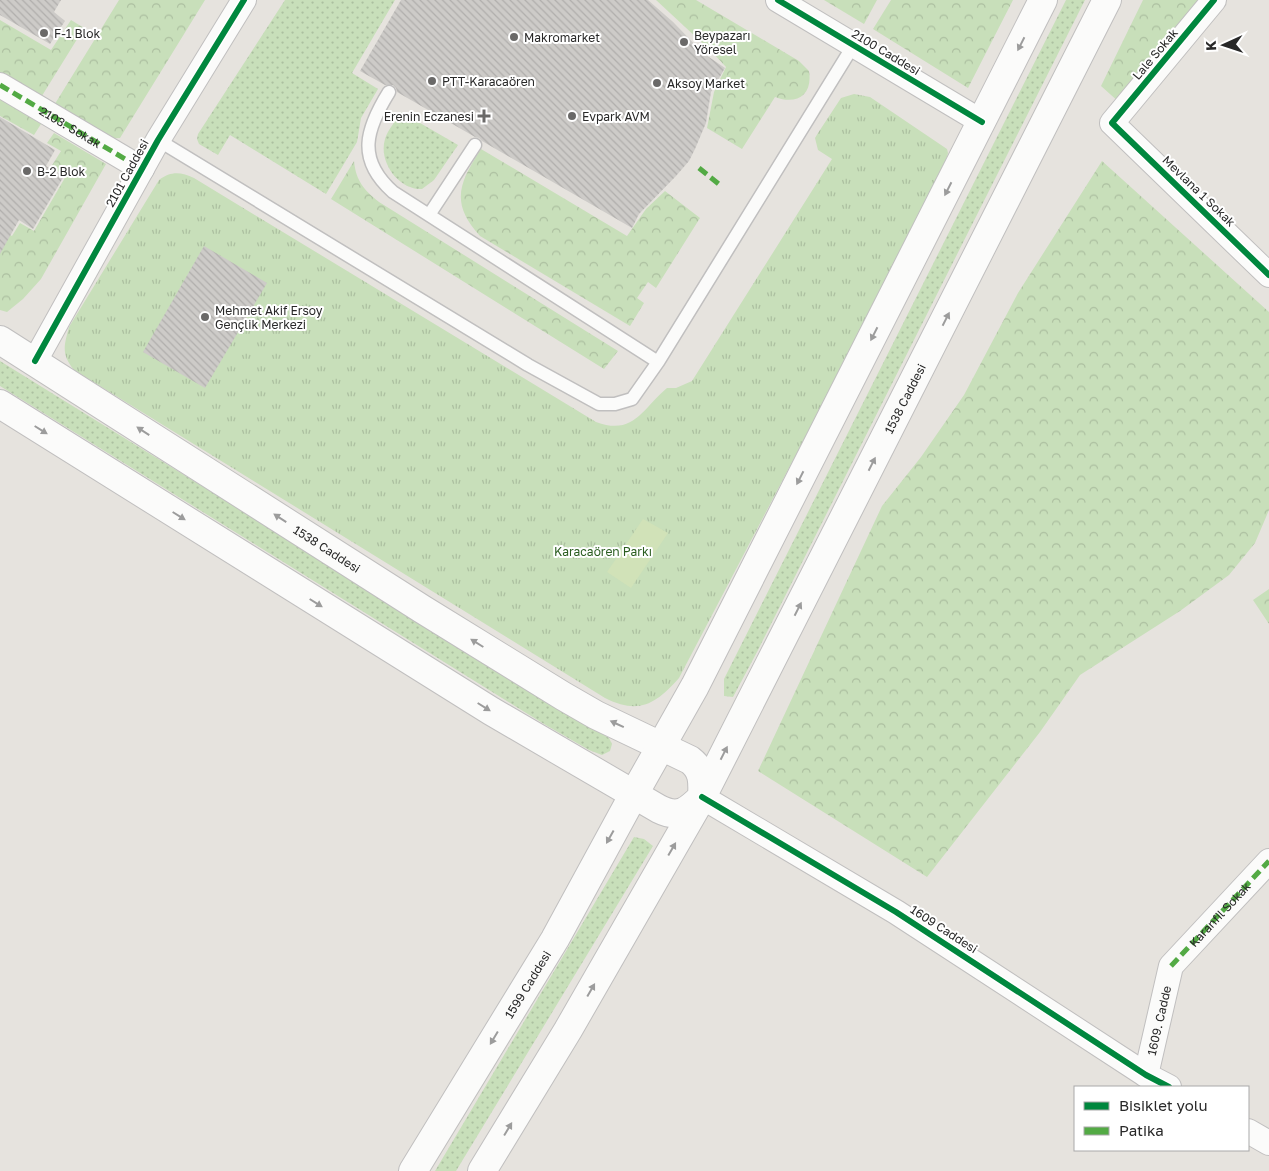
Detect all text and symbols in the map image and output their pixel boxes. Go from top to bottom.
north arrow [1199,20,1249,70]
street label: Lale Sokak [1129,25,1181,83]
place label: F-1 Blok [54,26,100,41]
street label: 2100 Caddesi [849,26,923,78]
marker: F-1 Blok [38,27,50,39]
place label: Beypazarı Yöresel [694,28,750,57]
place label: Makromarket [524,30,600,45]
marker: Makromarket [508,31,520,43]
marker: Beypazarı Yöresel [678,36,690,48]
one-way arrow [1017,36,1025,51]
text: K [1202,40,1219,51]
place label: PTT-Karacaören [442,74,535,89]
marker: PTT-Karacaören [426,75,438,87]
place label: Aksoy Market [667,76,745,91]
marker: Aksoy Market [651,77,663,89]
street label: 2103. Sokak [37,103,104,151]
place label: Erenin Eczanesi [384,109,474,124]
place label: Evpark AVM [582,109,650,124]
marker: Erenin Eczanesi [478,110,490,122]
marker: Evpark AVM [566,110,578,122]
street label: 2101 Caddesi [102,136,152,210]
street label: Mevlana 1 Sokak [1159,152,1239,230]
place label: B-2 Blok [37,164,86,179]
marker: B-2 Blok [21,165,33,177]
one-way arrow [944,182,952,196]
place label: Mehmet Akif Ersoy Gençlik Merkezi [215,303,323,332]
marker: Mehmet Akif Ersoy Gençlik Merkezi [199,311,211,323]
one-way arrow [942,312,950,326]
one-way arrow [870,326,878,341]
street label: 1538 Caddesi [881,361,929,436]
one-way arrow [35,425,48,435]
one-way arrow [137,426,150,435]
one-way arrow [868,457,876,471]
one-way arrow [796,471,804,486]
one-way arrow [172,512,185,521]
one-way arrow [274,513,287,523]
street label: 1538 Caddesi [291,522,363,575]
park label: Karacaören Parkı [554,544,652,559]
one-way arrow [310,598,323,607]
one-way arrow [794,602,802,616]
one-way arrow [470,638,483,647]
one-way arrow [478,702,491,712]
one-way arrow [610,720,624,728]
one-way arrow [720,746,728,761]
one-way arrow [606,830,615,844]
one-way arrow [668,842,677,856]
street label: Karanfil Sokak [1186,878,1253,950]
street label: 1609 Caddesi [908,902,980,956]
street label: 1599 Caddesi [501,948,554,1021]
one-way arrow [587,983,596,997]
street label: 1609. Cadde [1143,984,1174,1057]
one-way arrow [490,1032,499,1045]
legend [1074,1086,1249,1151]
text: Bisiklet yolu [1119,1096,1208,1114]
text: Patika [1119,1121,1164,1139]
one-way arrow [503,1123,512,1136]

